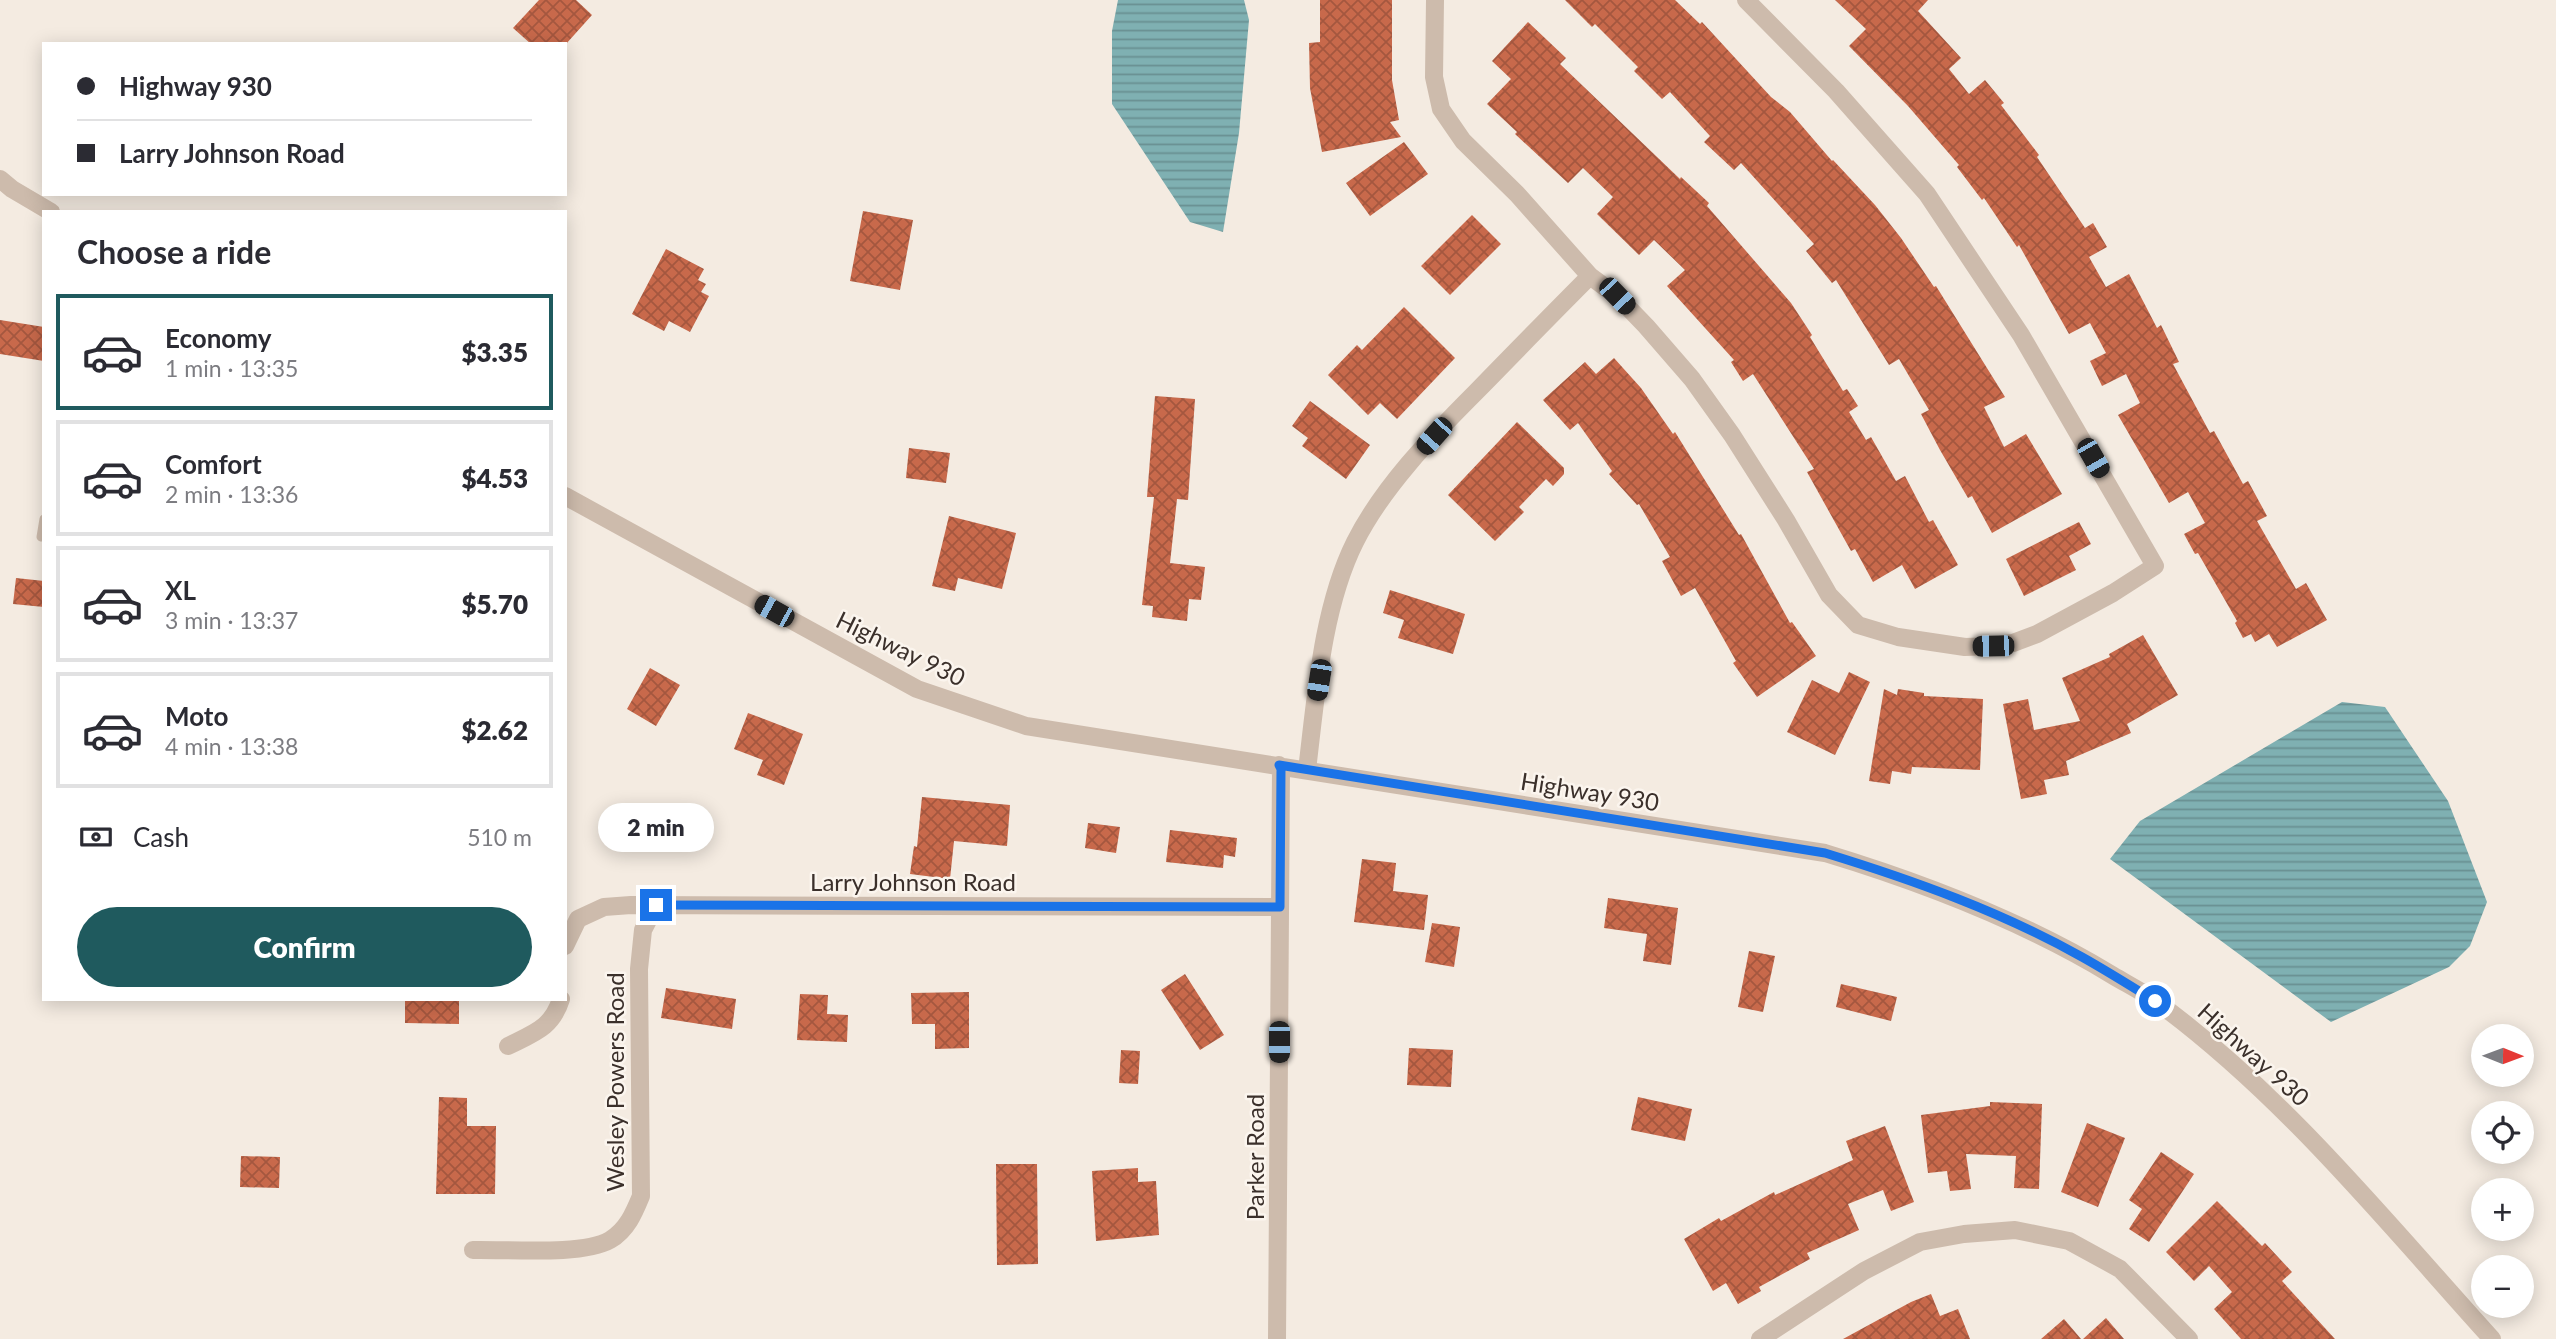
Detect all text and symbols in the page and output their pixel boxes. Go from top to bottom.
text: Highway 930 [119,70,272,102]
text: Larry Johnson Road [119,137,345,169]
text: Choose a ride [77,232,271,271]
car [1595,274,1640,318]
icon: car [81,321,144,384]
text: Economy [165,322,271,354]
text: $3.35 [461,336,528,368]
text: 1 min · 13:35 [165,354,298,382]
car [1413,413,1456,459]
car [2074,435,2113,481]
icon: car [81,447,144,510]
text: Comfort [165,448,262,480]
text: $4.53 [461,462,528,494]
text: 2 min · 13:36 [165,480,298,508]
icon: car [81,573,144,636]
text: XL [165,574,196,606]
text: $5.70 [461,588,528,620]
car [751,592,798,630]
street label: Highway 930 [832,604,970,692]
text: 3 min · 13:37 [165,606,298,634]
car [1972,635,2015,657]
car [1306,658,1333,702]
icon: car [81,699,144,762]
text: Moto [165,700,228,732]
text: $2.62 [461,714,528,746]
text: 4 min · 13:38 [165,732,298,760]
street label: Highway 930 [1519,766,1661,816]
callout: 2 min [598,804,714,852]
text: 2 min [627,813,685,841]
icon: cash [77,818,115,856]
text: Cash [133,821,189,853]
text: 510 m [467,823,532,851]
street label: Larry Johnson Road [810,867,1016,896]
route end [640,889,672,921]
button: Confirm [77,907,532,987]
street label: Wesley Powers Road [600,972,629,1192]
route start [2139,985,2171,1017]
street label: Highway 930 [2192,996,2316,1112]
car [1269,1021,1290,1063]
north arrow [2471,1024,2534,1087]
map controls [2471,1024,2534,1318]
street label: Parker Road [1240,1094,1269,1220]
button: locate [2471,1101,2534,1164]
button: + [2471,1178,2534,1241]
button: − [2471,1255,2534,1318]

